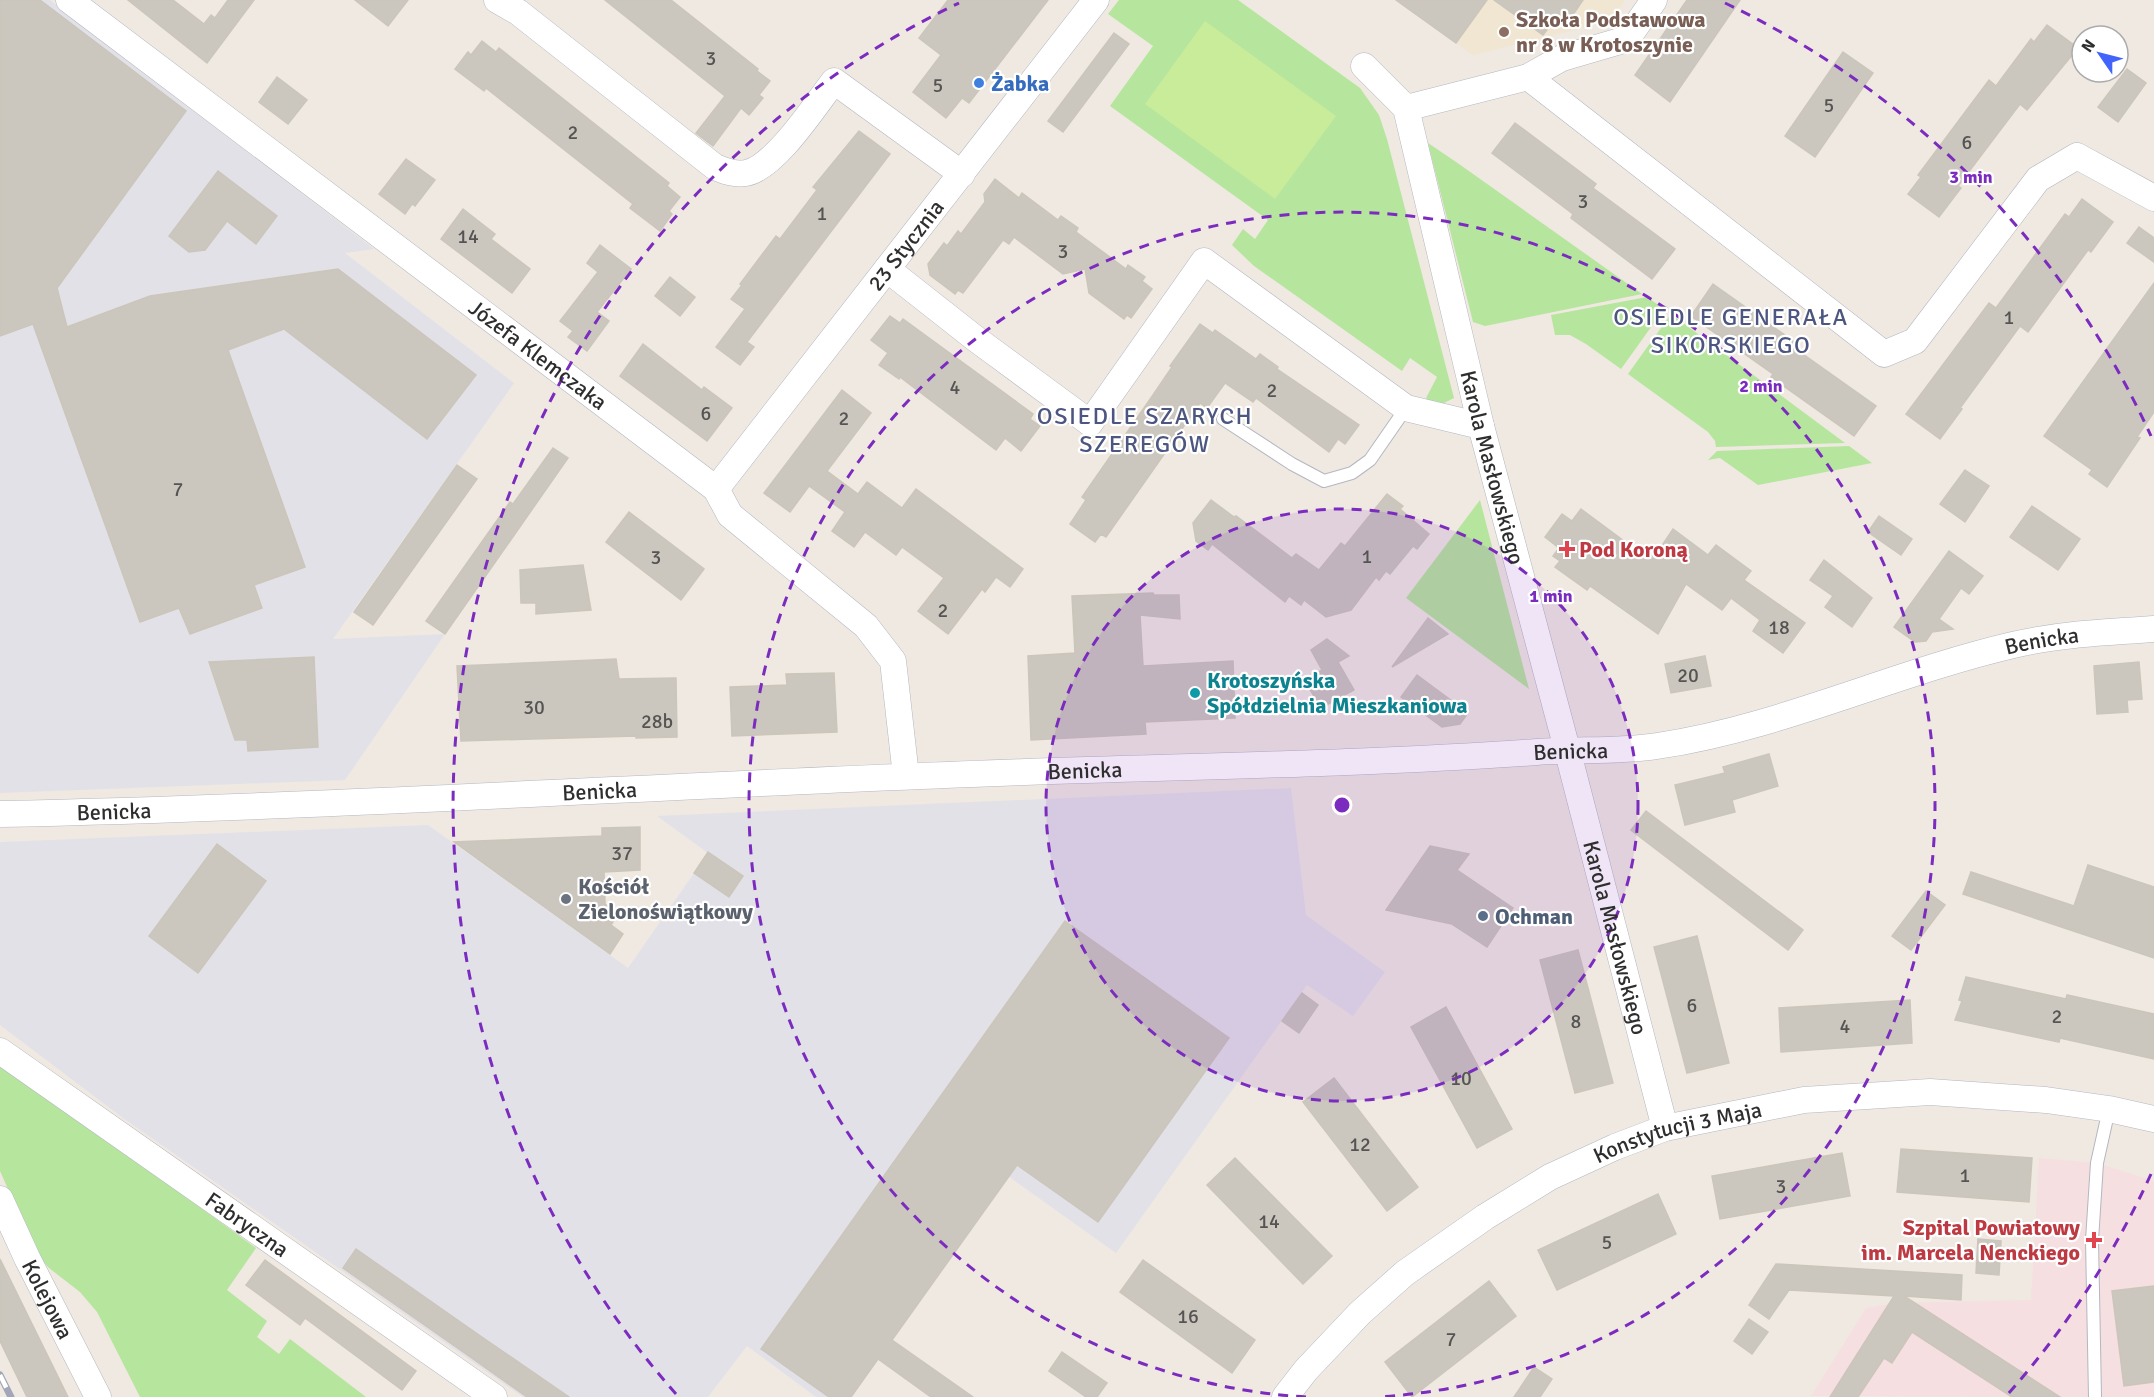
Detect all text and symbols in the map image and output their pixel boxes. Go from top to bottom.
place label: Szkoła Podstawowa nr 8 w Krotoszynie [1516,6,1706,58]
north arrow [2070,24,2130,84]
marker: Szkoła Podstawowa nr 8 w Krotoszynie [1497,25,1511,39]
text: N [2077,36,2100,56]
house number: 3 [706,46,716,71]
place label: Żabka [991,70,1049,97]
house number: 5 [933,73,943,98]
marker: Żabka [972,76,986,90]
house number: 5 [1824,93,1834,118]
house number: 2 [568,120,578,145]
house number: 6 [1962,130,1972,155]
text: 3 min [1949,166,1993,188]
house number: 3 [1578,189,1588,214]
street label: 23 Stycznia [862,194,949,296]
house number: 1 [817,201,827,226]
house number: 14 [457,224,479,249]
house number: 3 [1058,239,1068,264]
street label: Józefa Klemczaka [464,294,613,415]
district label: OSIEDLE GENERAŁA SIKORSKIEGO [1613,302,1849,360]
house number: 1 [2004,305,2014,330]
street label: Karola Masłowskiego [1455,368,1531,567]
house number: 4 [950,375,961,400]
text: 2 min [1739,375,1783,397]
house number: 2 [1267,378,1277,403]
house number: 6 [701,401,711,426]
district label: OSIEDLE SZARYCH SZEREGÓW [1037,401,1253,459]
house number: 2 [839,406,849,431]
house number: 7 [173,477,183,502]
place label: Pod Koroną [1579,536,1688,563]
marker: Pod Koroną [1560,542,1574,556]
house number: 1 [1362,544,1372,569]
house number: 3 [651,545,661,570]
text: 1 min [1529,585,1573,607]
house number: 2 [938,598,948,623]
house number: 18 [1768,615,1790,640]
street label: Benicka [2002,621,2080,660]
house number: 20 [1677,663,1699,688]
place label: Krotoszyńska Spółdzielnia Mieszkaniowa [1207,667,1468,719]
marker: Krotoszyńska Spółdzielnia Mieszkaniowa [1188,686,1202,700]
house number: 30 [523,695,545,720]
house number: 28b [641,709,673,734]
street label: Benicka [1532,736,1608,766]
street label: Benicka [1047,755,1123,785]
street label: Benicka [561,775,638,806]
centre of rings [1332,795,1352,815]
street label: Benicka [76,796,152,826]
street label: Karola Masłowskiego [1578,837,1654,1037]
house number: 37 [611,841,633,866]
place label: Kościół Zielonoświątkowy [578,873,753,925]
marker: Kościół Zielonoświątkowy [559,892,573,906]
place label: Ochman [1495,903,1573,930]
marker: Ochman [1476,909,1490,923]
house number: 6 [1687,993,1697,1018]
house number: 2 [2052,1004,2062,1029]
house number: 8 [1571,1009,1581,1034]
house number: 4 [1840,1014,1851,1039]
house number: 10 [1450,1066,1472,1091]
street label: Konstytucji 3 Maja [1589,1095,1764,1169]
house number: 12 [1349,1132,1371,1157]
house number: 1 [1960,1163,1970,1188]
house number: 3 [1776,1174,1786,1199]
street label: Fabryczna [200,1186,294,1263]
house number: 14 [1258,1209,1280,1234]
place label: Szpital Powiatowy im. Marcela Nenckiego [1861,1214,2080,1266]
house number: 5 [1602,1230,1612,1255]
marker: Szpital Powiatowy im. Marcela Nenckiego [2085,1231,2103,1249]
street label: Kolejowa [16,1255,79,1343]
house number: 16 [1177,1304,1199,1329]
house number: 7 [1446,1327,1456,1352]

